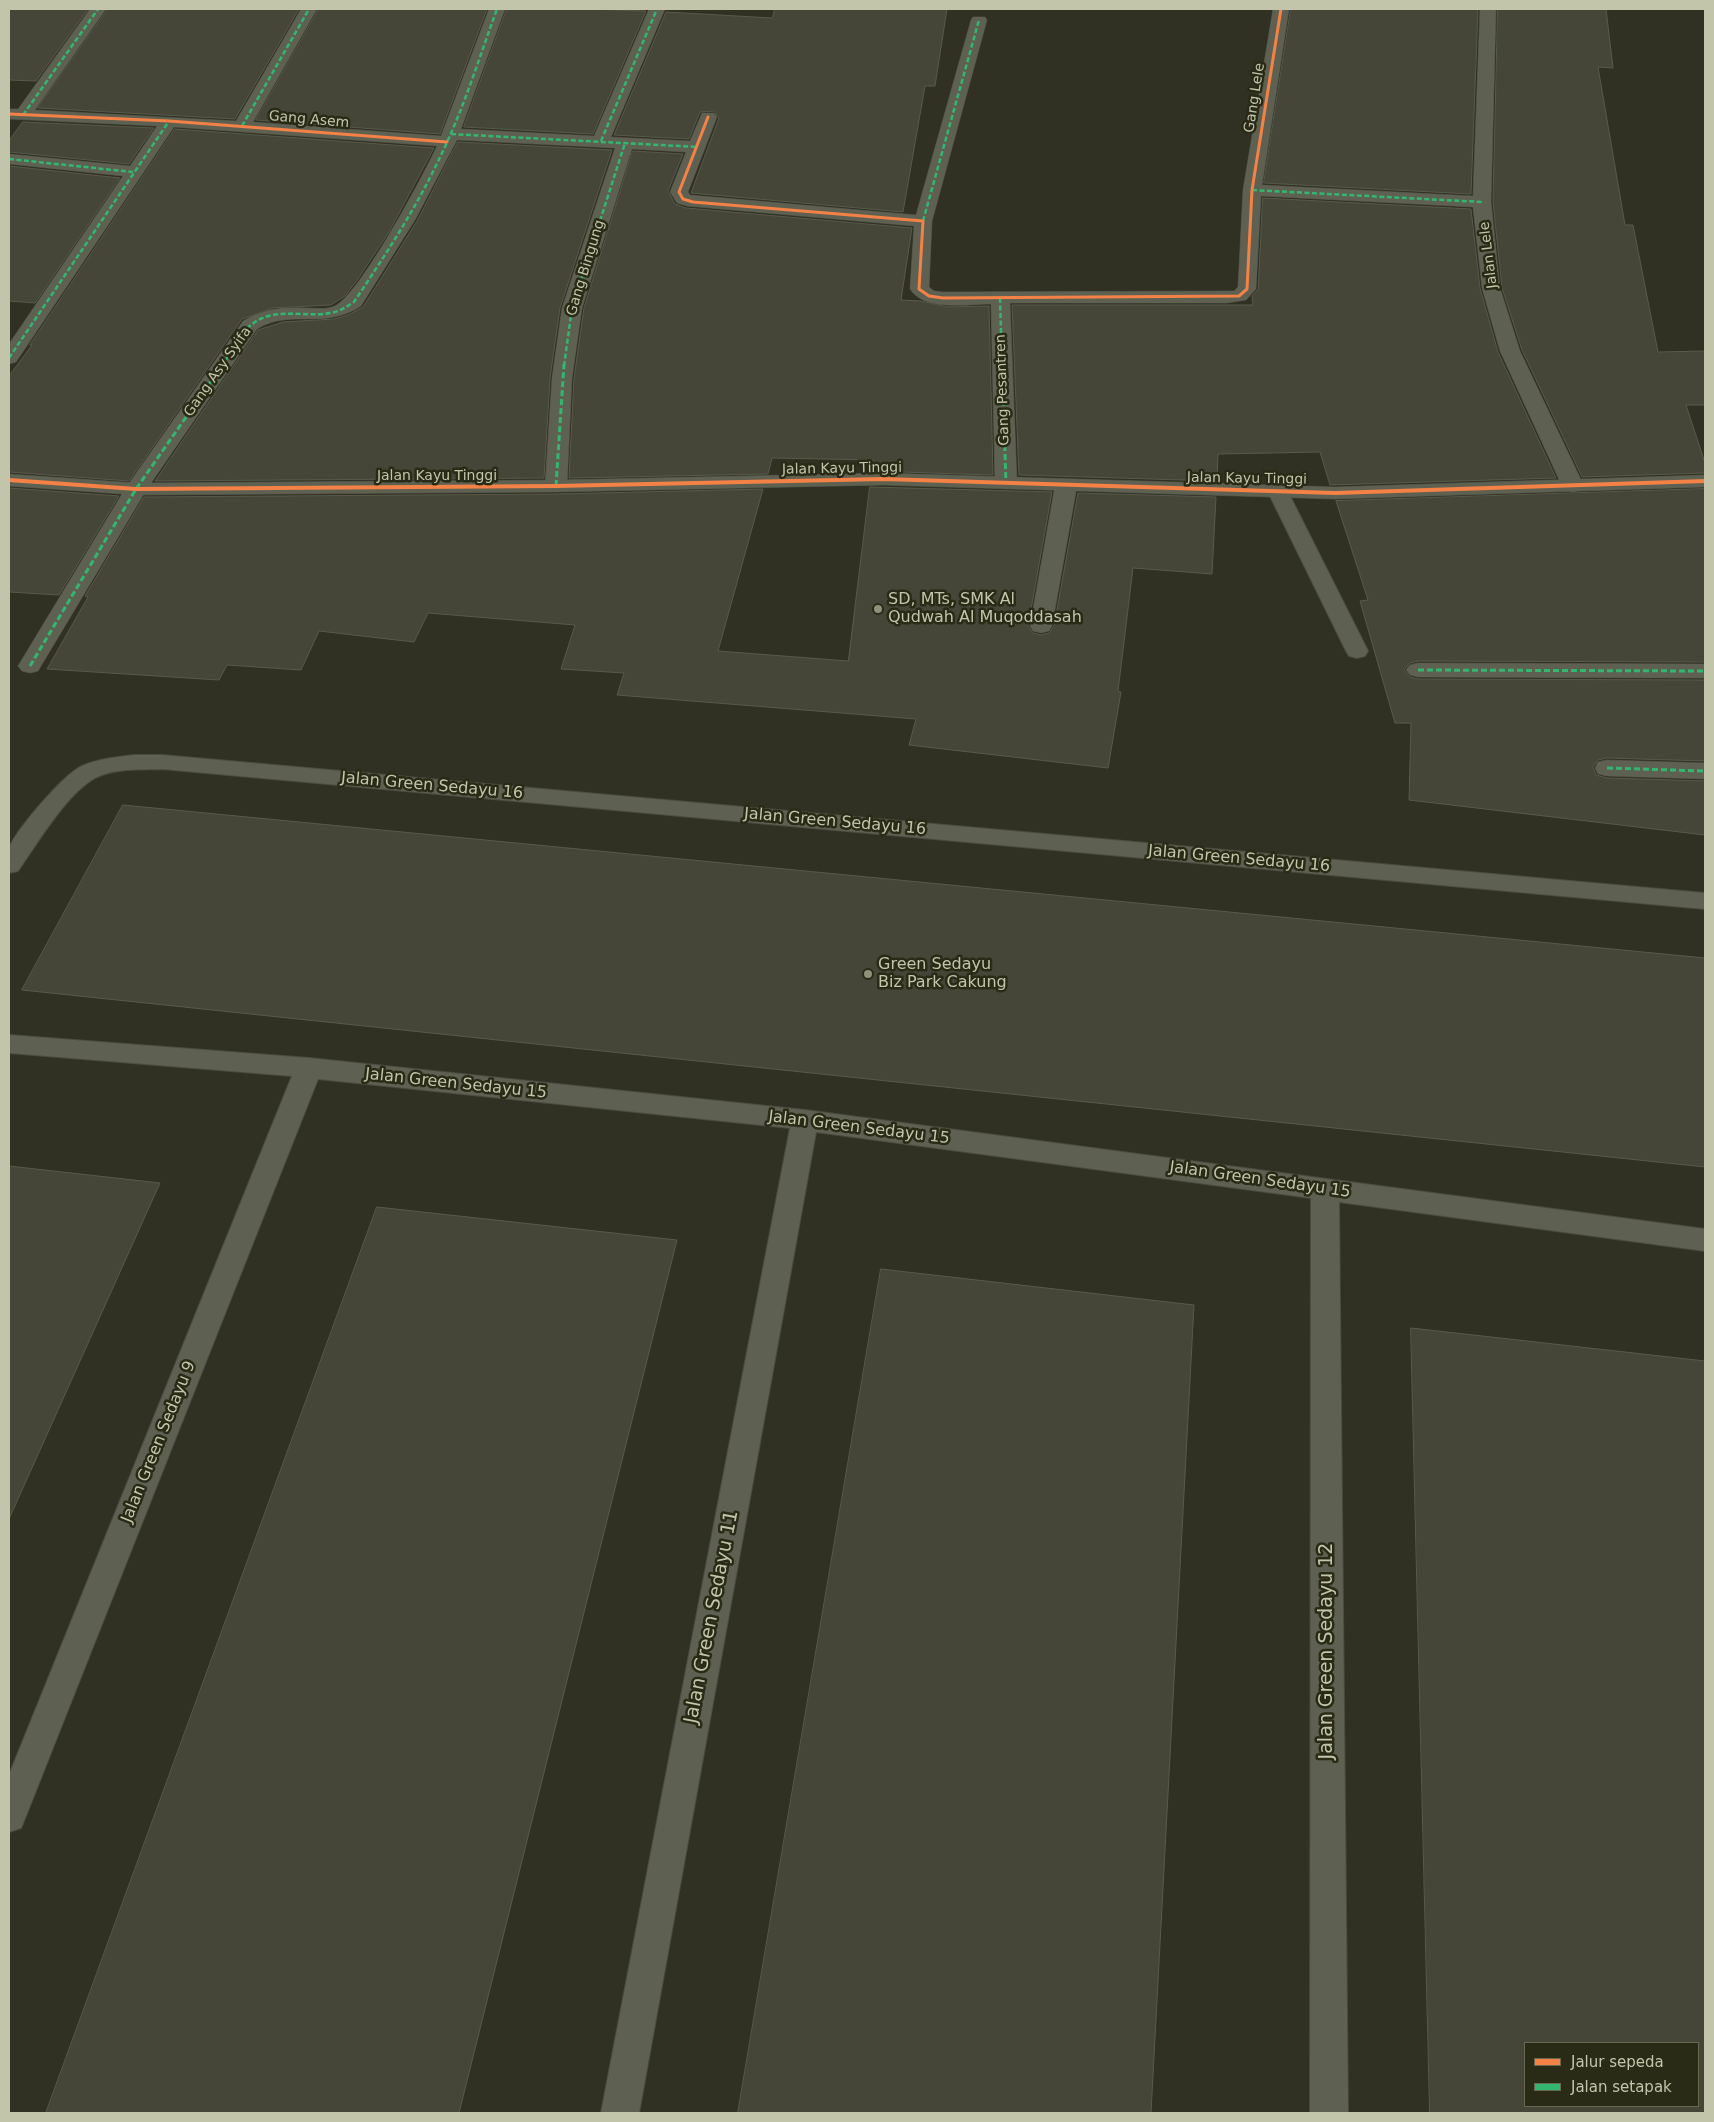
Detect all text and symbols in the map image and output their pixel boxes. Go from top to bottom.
street label: Gang Lele [1241,62,1269,134]
street label: Gang Asem [268,108,350,132]
street label: Gang Bingung [563,218,609,318]
street label: Jalan Lele [1477,221,1501,289]
street label: Gang Asy Syifa [181,324,255,420]
street label: Gang Pesantren [993,334,1013,446]
street label: Jalan Kayu Tinggi [782,460,902,478]
street label: Jalan Kayu Tinggi [377,468,497,484]
street label: Jalan Kayu Tinggi [1187,470,1307,488]
place label: SD, MTs, SMK Al Qudwah Al Muqoddasah [888,590,1082,628]
marker: SD, MTs, SMK Al Qudwah Al Muqoddasah [872,603,884,615]
street label: Jalan Green Sedayu 16 [340,768,524,804]
street label: Jalan Green Sedayu 16 [743,804,927,840]
street label: Jalan Green Sedayu 16 [1147,841,1331,877]
place label: Green Sedayu Biz Park Cakung [878,955,1007,993]
marker: Green Sedayu Biz Park Cakung [862,968,874,980]
street label: Jalan Green Sedayu 15 [364,1065,548,1103]
street label: Jalan Green Sedayu 15 [767,1107,951,1149]
street label: Jalan Green Sedayu 15 [1168,1158,1352,1202]
street label: Jalan Green Sedayu 9 [118,1358,200,1526]
street label: Jalan Green Sedayu 11 [680,1508,744,1726]
street label: Jalan Green Sedayu 12 [1316,1543,1338,1759]
legend [1524,2042,1699,2107]
text: Jalur sepeda [1571,2053,1664,2071]
text: Jalan setapak [1571,2078,1672,2096]

